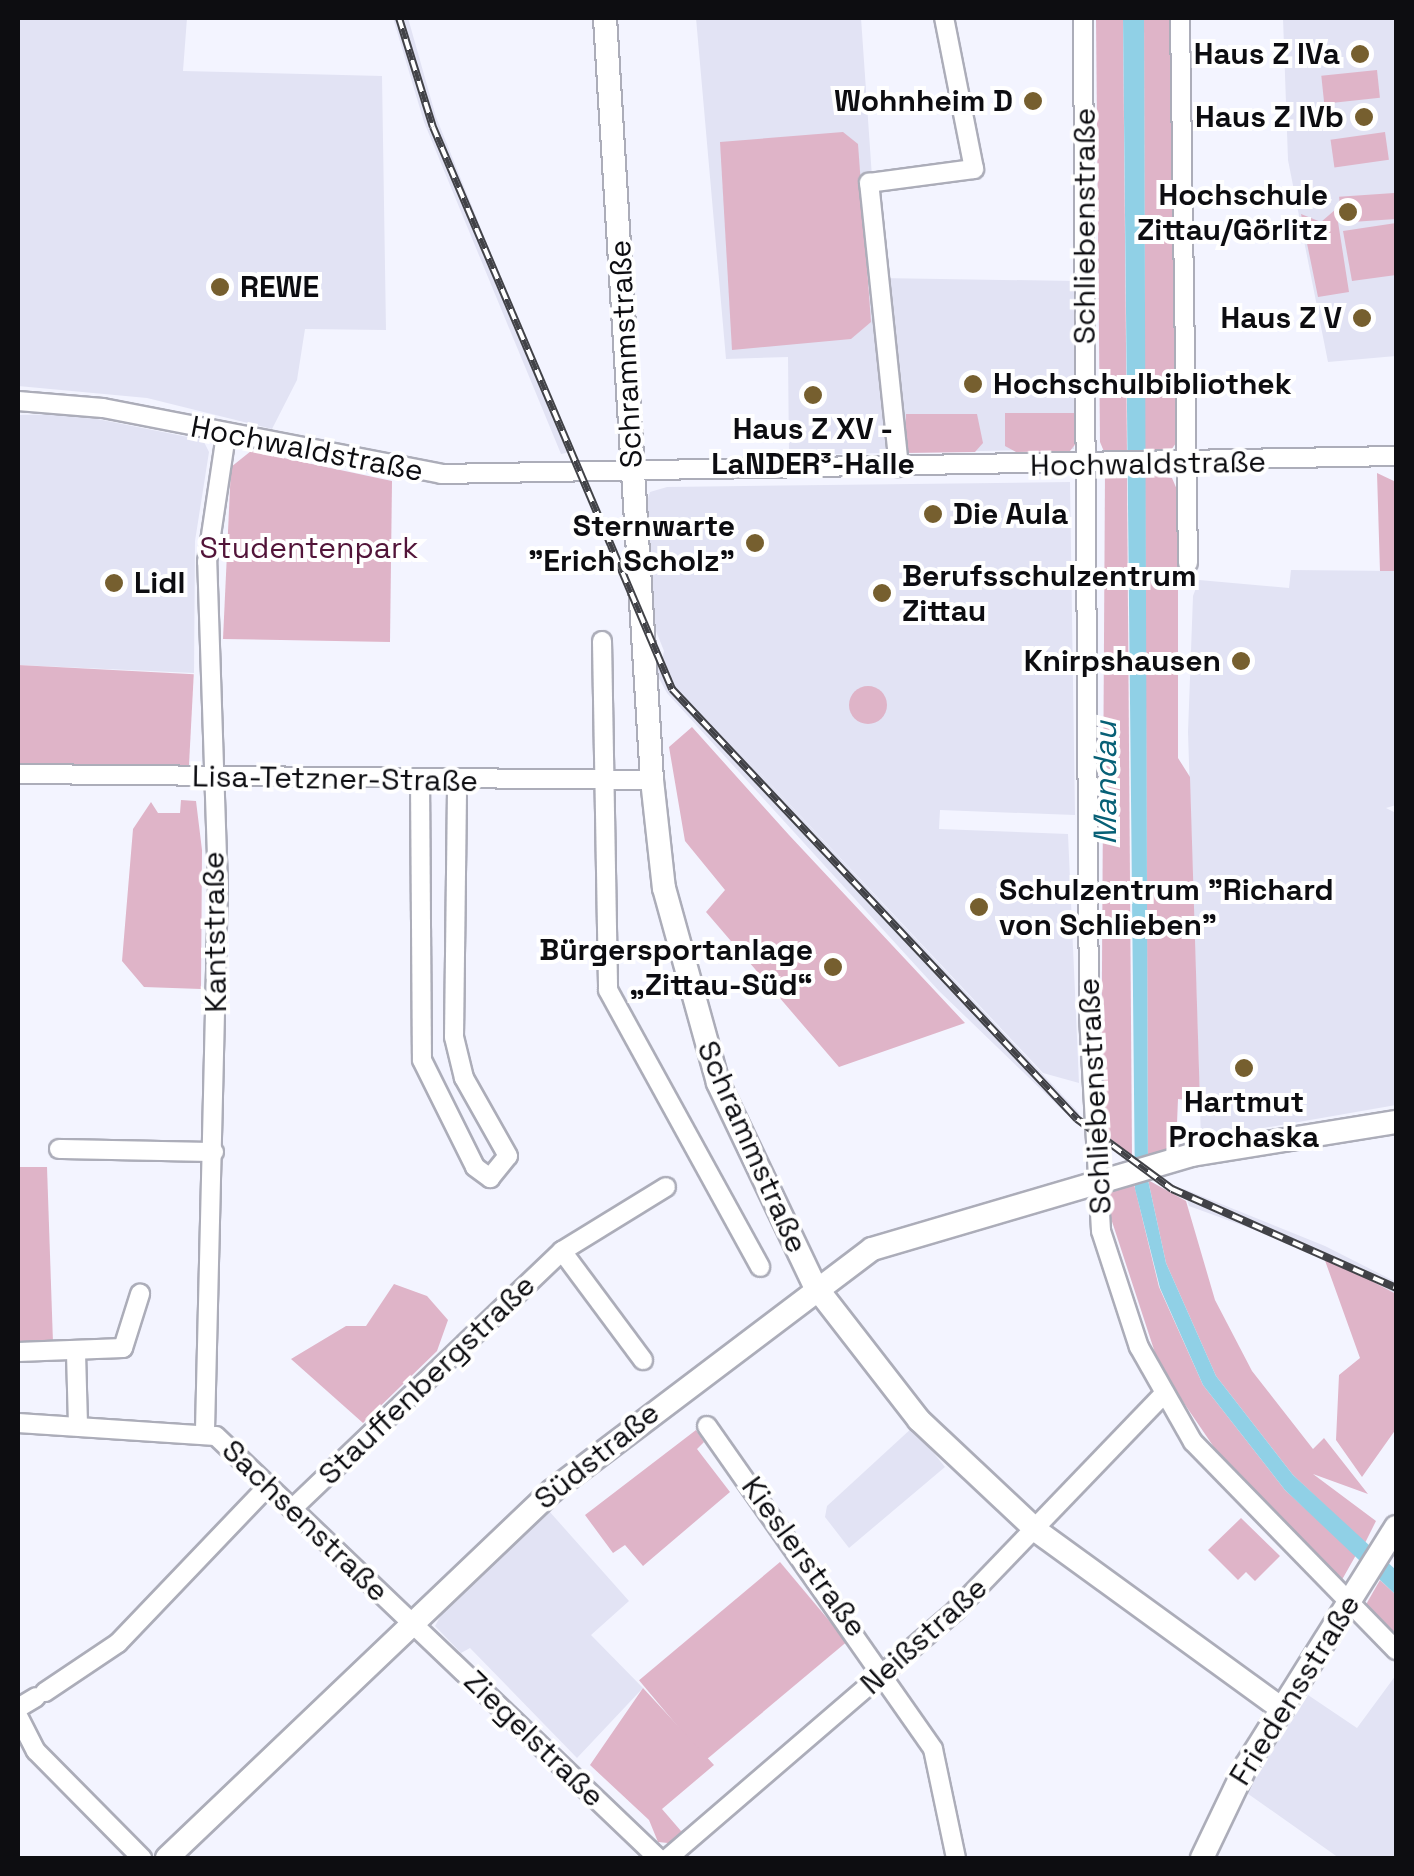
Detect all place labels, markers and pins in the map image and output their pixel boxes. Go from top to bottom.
place label: Haus Z IVa [1194,36,1340,72]
marker: Haus Z IVa [1349,43,1371,65]
place label: Wohnheim D [834,83,1013,119]
marker: Wohnheim D [1022,90,1044,112]
place label: Haus Z IVb [1195,99,1344,135]
marker: Haus Z IVb [1353,106,1375,128]
place label: Hochschule Zittau/Görlitz [1137,177,1328,248]
marker: Hochschule Zittau/Görlitz [1337,201,1359,223]
place label: REWE [240,269,319,305]
marker: REWE [209,276,231,298]
place label: Haus Z V [1220,300,1342,336]
marker: Haus Z V [1351,307,1373,329]
place label: Hochschulbibliothek [993,366,1292,402]
marker: Hochschulbibliothek [962,373,984,395]
marker: Haus Z XV - LaNDER³-Halle [802,384,824,406]
place label: Haus Z XV - LaNDER³-Halle [711,411,915,482]
place label: Die Aula [953,496,1069,532]
marker: Die Aula [922,503,944,525]
place label: Sternwarte "Erich Scholz" [528,508,735,578]
marker: Sternwarte "Erich Scholz" [744,532,766,554]
place label: Berufsschulzentrum Zittau [902,558,1197,628]
place label: Lidl [134,565,185,601]
marker: Lidl [103,572,125,594]
marker: Berufsschulzentrum Zittau [871,582,893,604]
place label: Knirpshausen [1024,643,1221,679]
marker: Knirpshausen [1230,650,1252,672]
place label: Schulzentrum "Richard von Schlieben" [999,872,1334,942]
marker: Schulzentrum "Richard von Schlieben" [968,896,990,918]
place label: Bürgersportanlage „Zittau-Süd“ [539,932,813,1002]
marker: Bürgersportanlage „Zittau-Süd“ [822,956,844,978]
marker: Hartmut Prochaska [1233,1057,1255,1079]
place label: Hartmut Prochaska [1169,1084,1319,1154]

